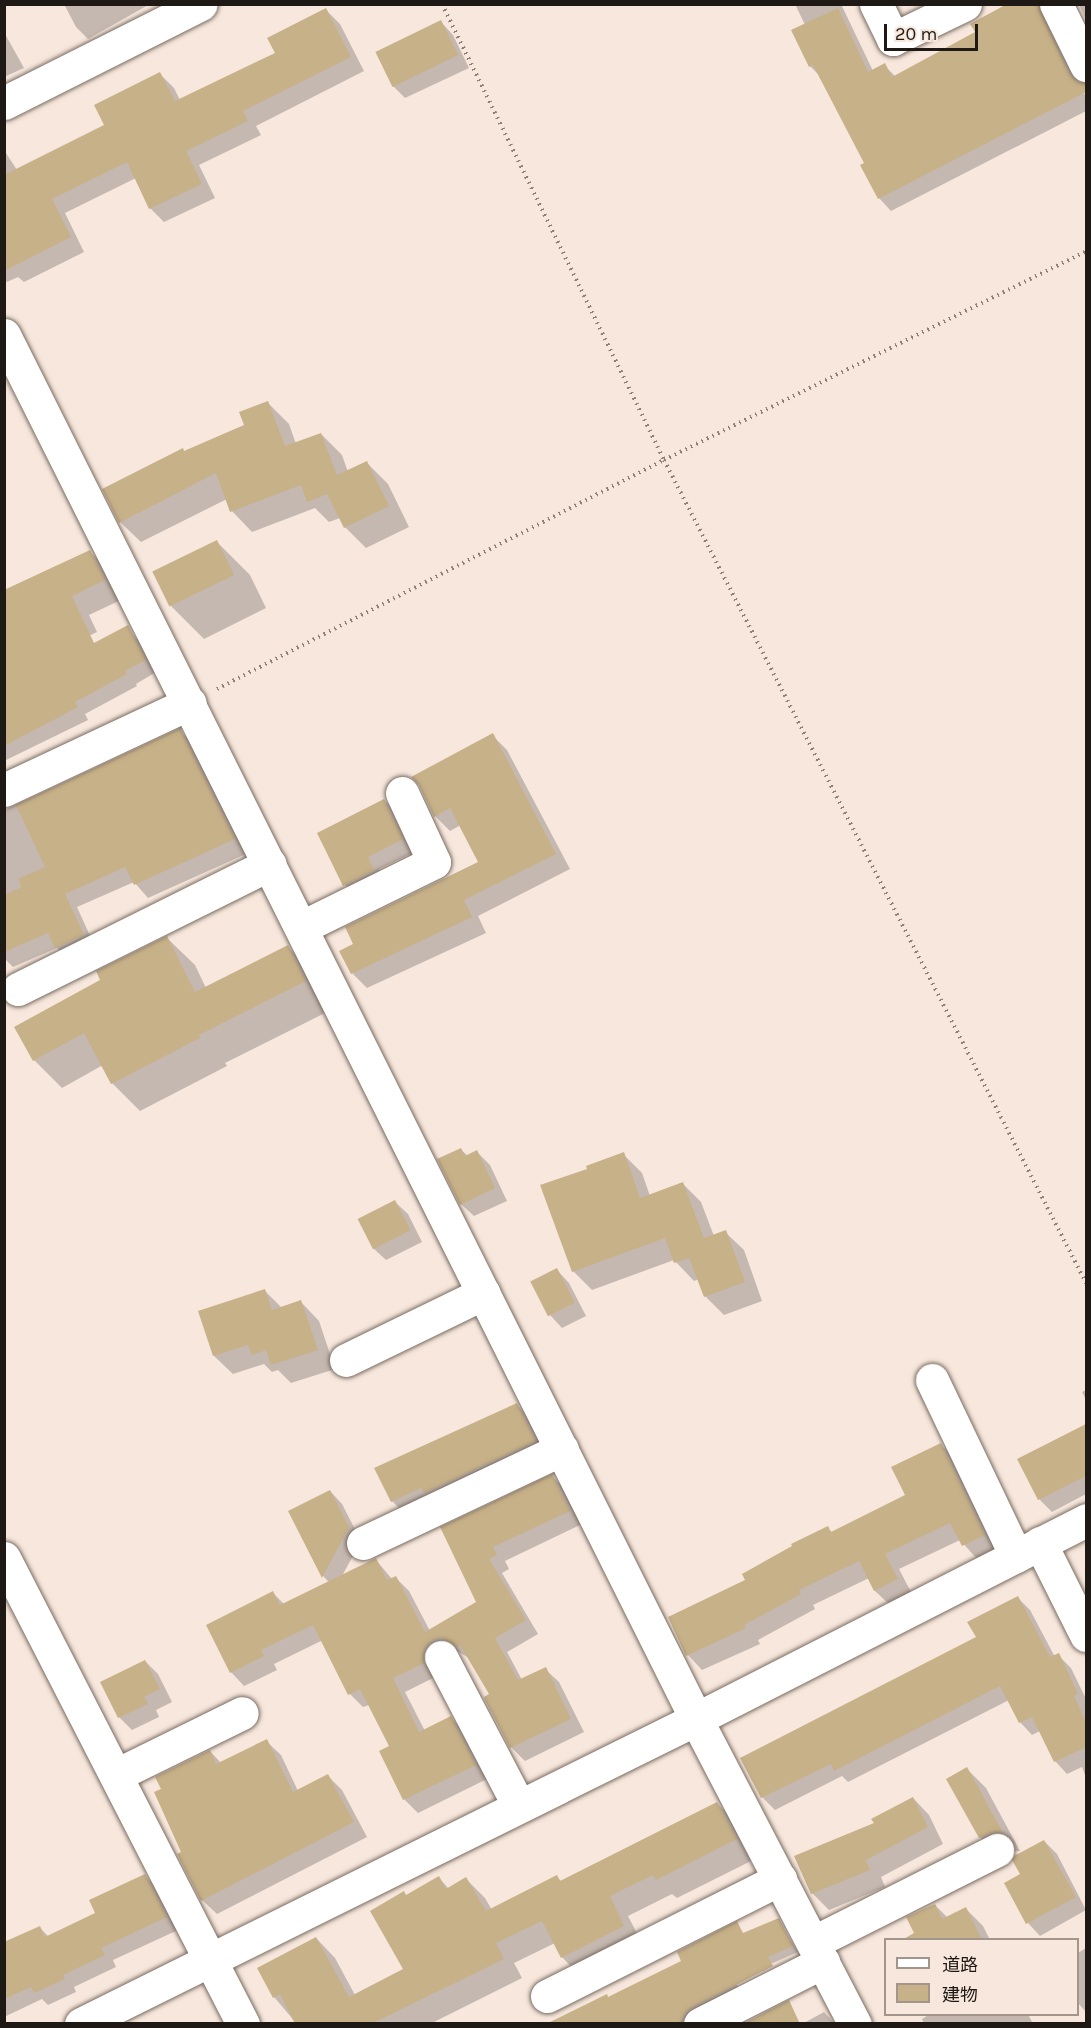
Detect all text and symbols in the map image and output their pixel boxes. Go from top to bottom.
scale bar [887,12,982,50]
text: 20 m [895,23,937,45]
legend [884,1938,1079,2016]
text: 道路 [942,1954,978,1976]
text: 建物 [942,1984,978,2006]

